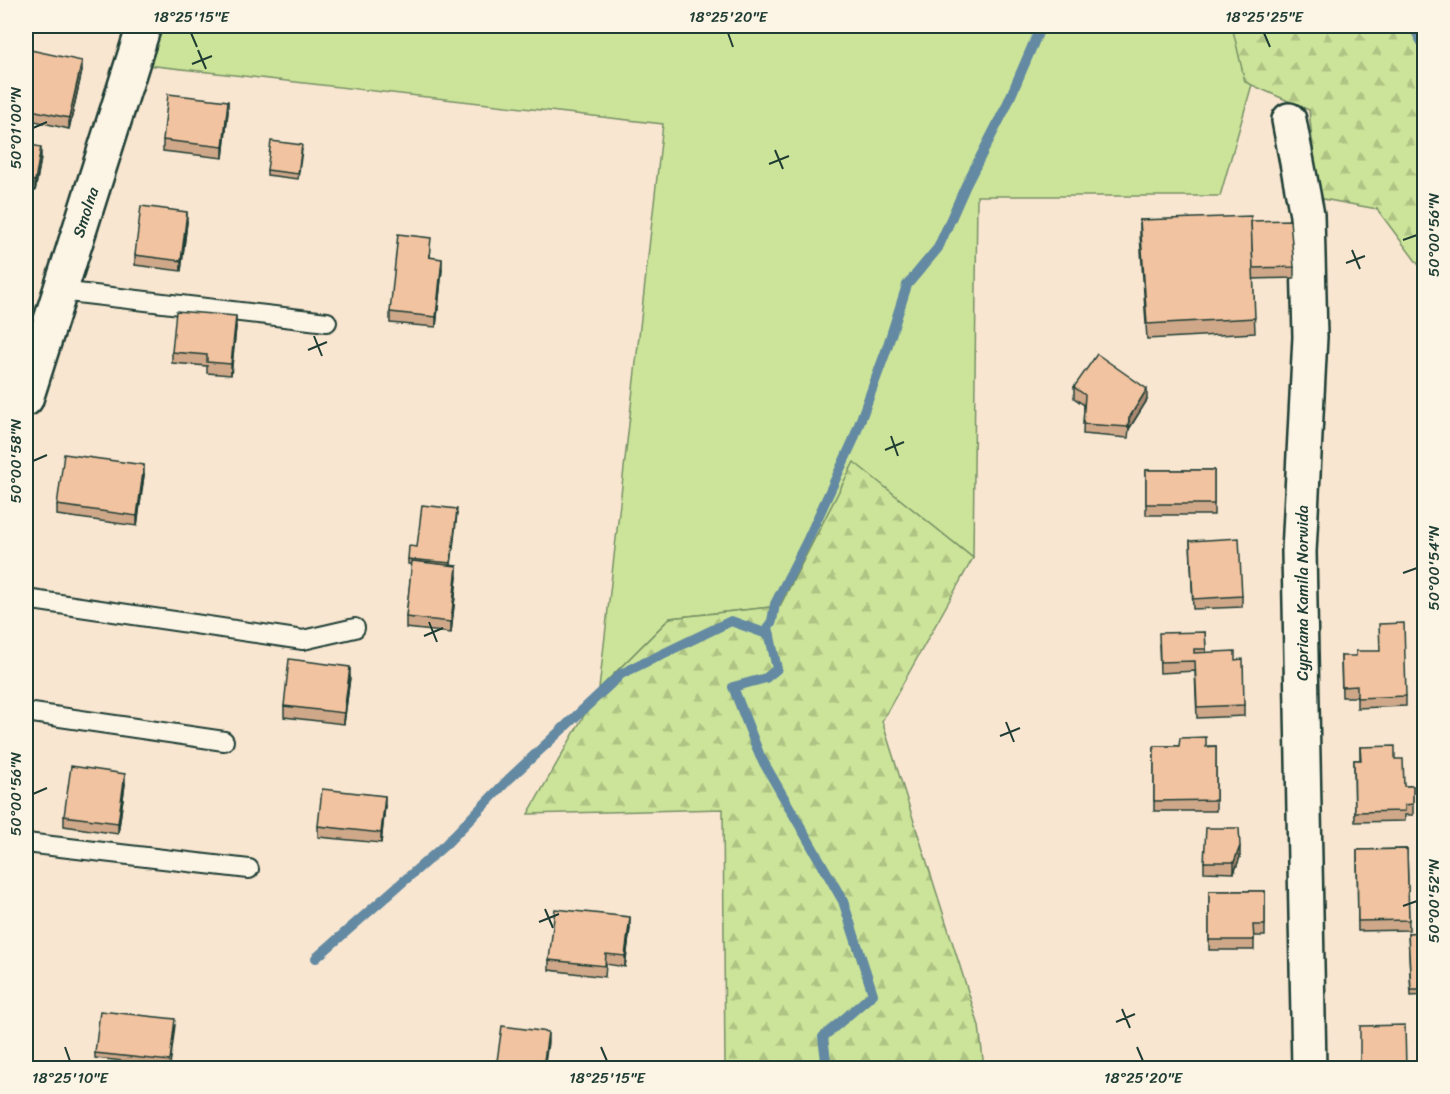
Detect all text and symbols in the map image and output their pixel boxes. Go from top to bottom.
text: 18°25'15"E [153,4,230,30]
text: 18°25'20"E [689,4,769,30]
text: 18°25'25"E [1225,4,1305,30]
text: 50°01'00"N [3,86,29,169]
street label: Smolna [64,182,108,241]
text: 50°00'56"N [1421,192,1447,277]
text: 50°00'58"N [3,418,29,503]
street label: Cypriana Kamila Norwida [1288,505,1317,681]
text: 50°00'54"N [1421,525,1447,610]
text: 50°00'56"N [3,751,29,836]
text: 50°00'52"N [1421,858,1447,943]
text: 18°25'10"E [32,1065,110,1091]
text: 18°25'15"E [569,1065,646,1091]
text: 18°25'20"E [1104,1065,1184,1091]

